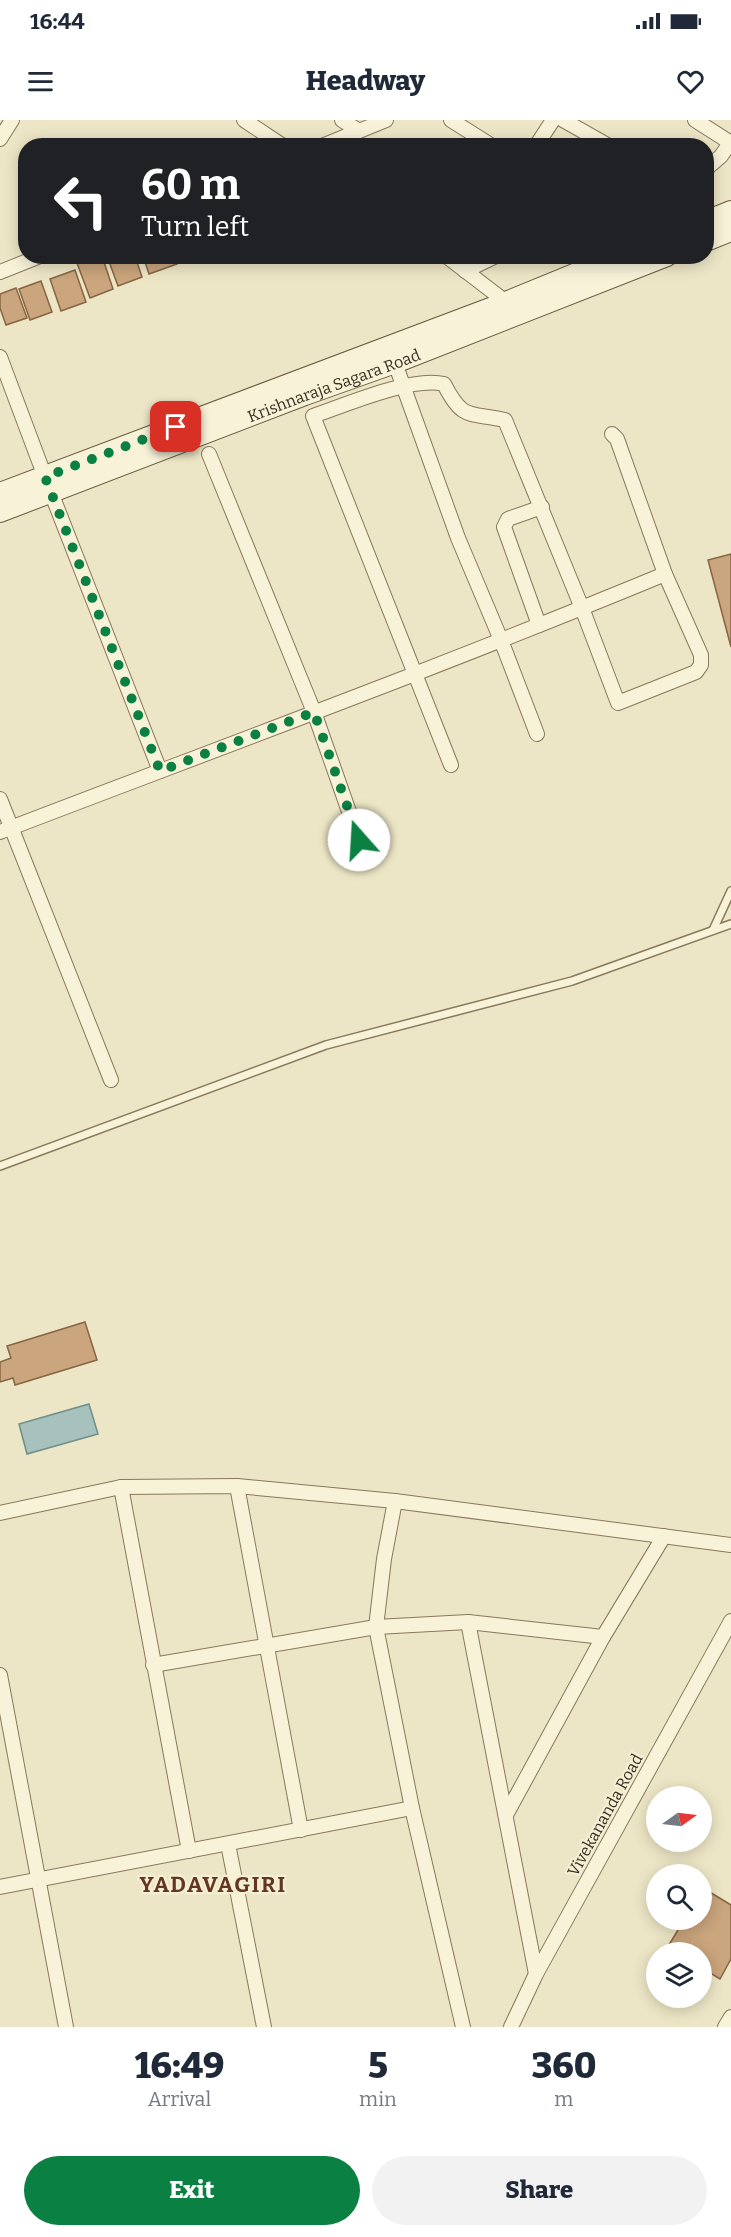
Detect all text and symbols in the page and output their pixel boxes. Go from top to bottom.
text: 16:44 [30,8,85,35]
icon: menu [24,65,57,98]
text: Headway [306,65,425,97]
icon: heart [674,65,707,98]
text: 60 m [141,160,240,210]
icon: left [42,162,120,240]
text: Turn left [141,211,249,243]
street label: Krishnaraja Sagara Road [245,344,423,426]
pin [150,401,201,452]
icon: arrive [159,410,192,443]
position arrow [327,808,391,872]
street label: Vivekananda Road [563,1750,647,1879]
north arrow [646,1786,712,1852]
map controls [646,1786,712,2008]
button: search [646,1864,712,1930]
district label: YADAVAGIRI [139,1871,287,1898]
button: layers [646,1942,712,2008]
text: 16:49 [135,2044,224,2088]
text: 5 [368,2044,388,2088]
text: 360 [531,2044,596,2088]
text: Arrival [148,2087,211,2111]
text: min [359,2087,397,2111]
text: m [554,2087,573,2111]
button: Exit [24,2156,360,2225]
button: Share [372,2156,707,2225]

